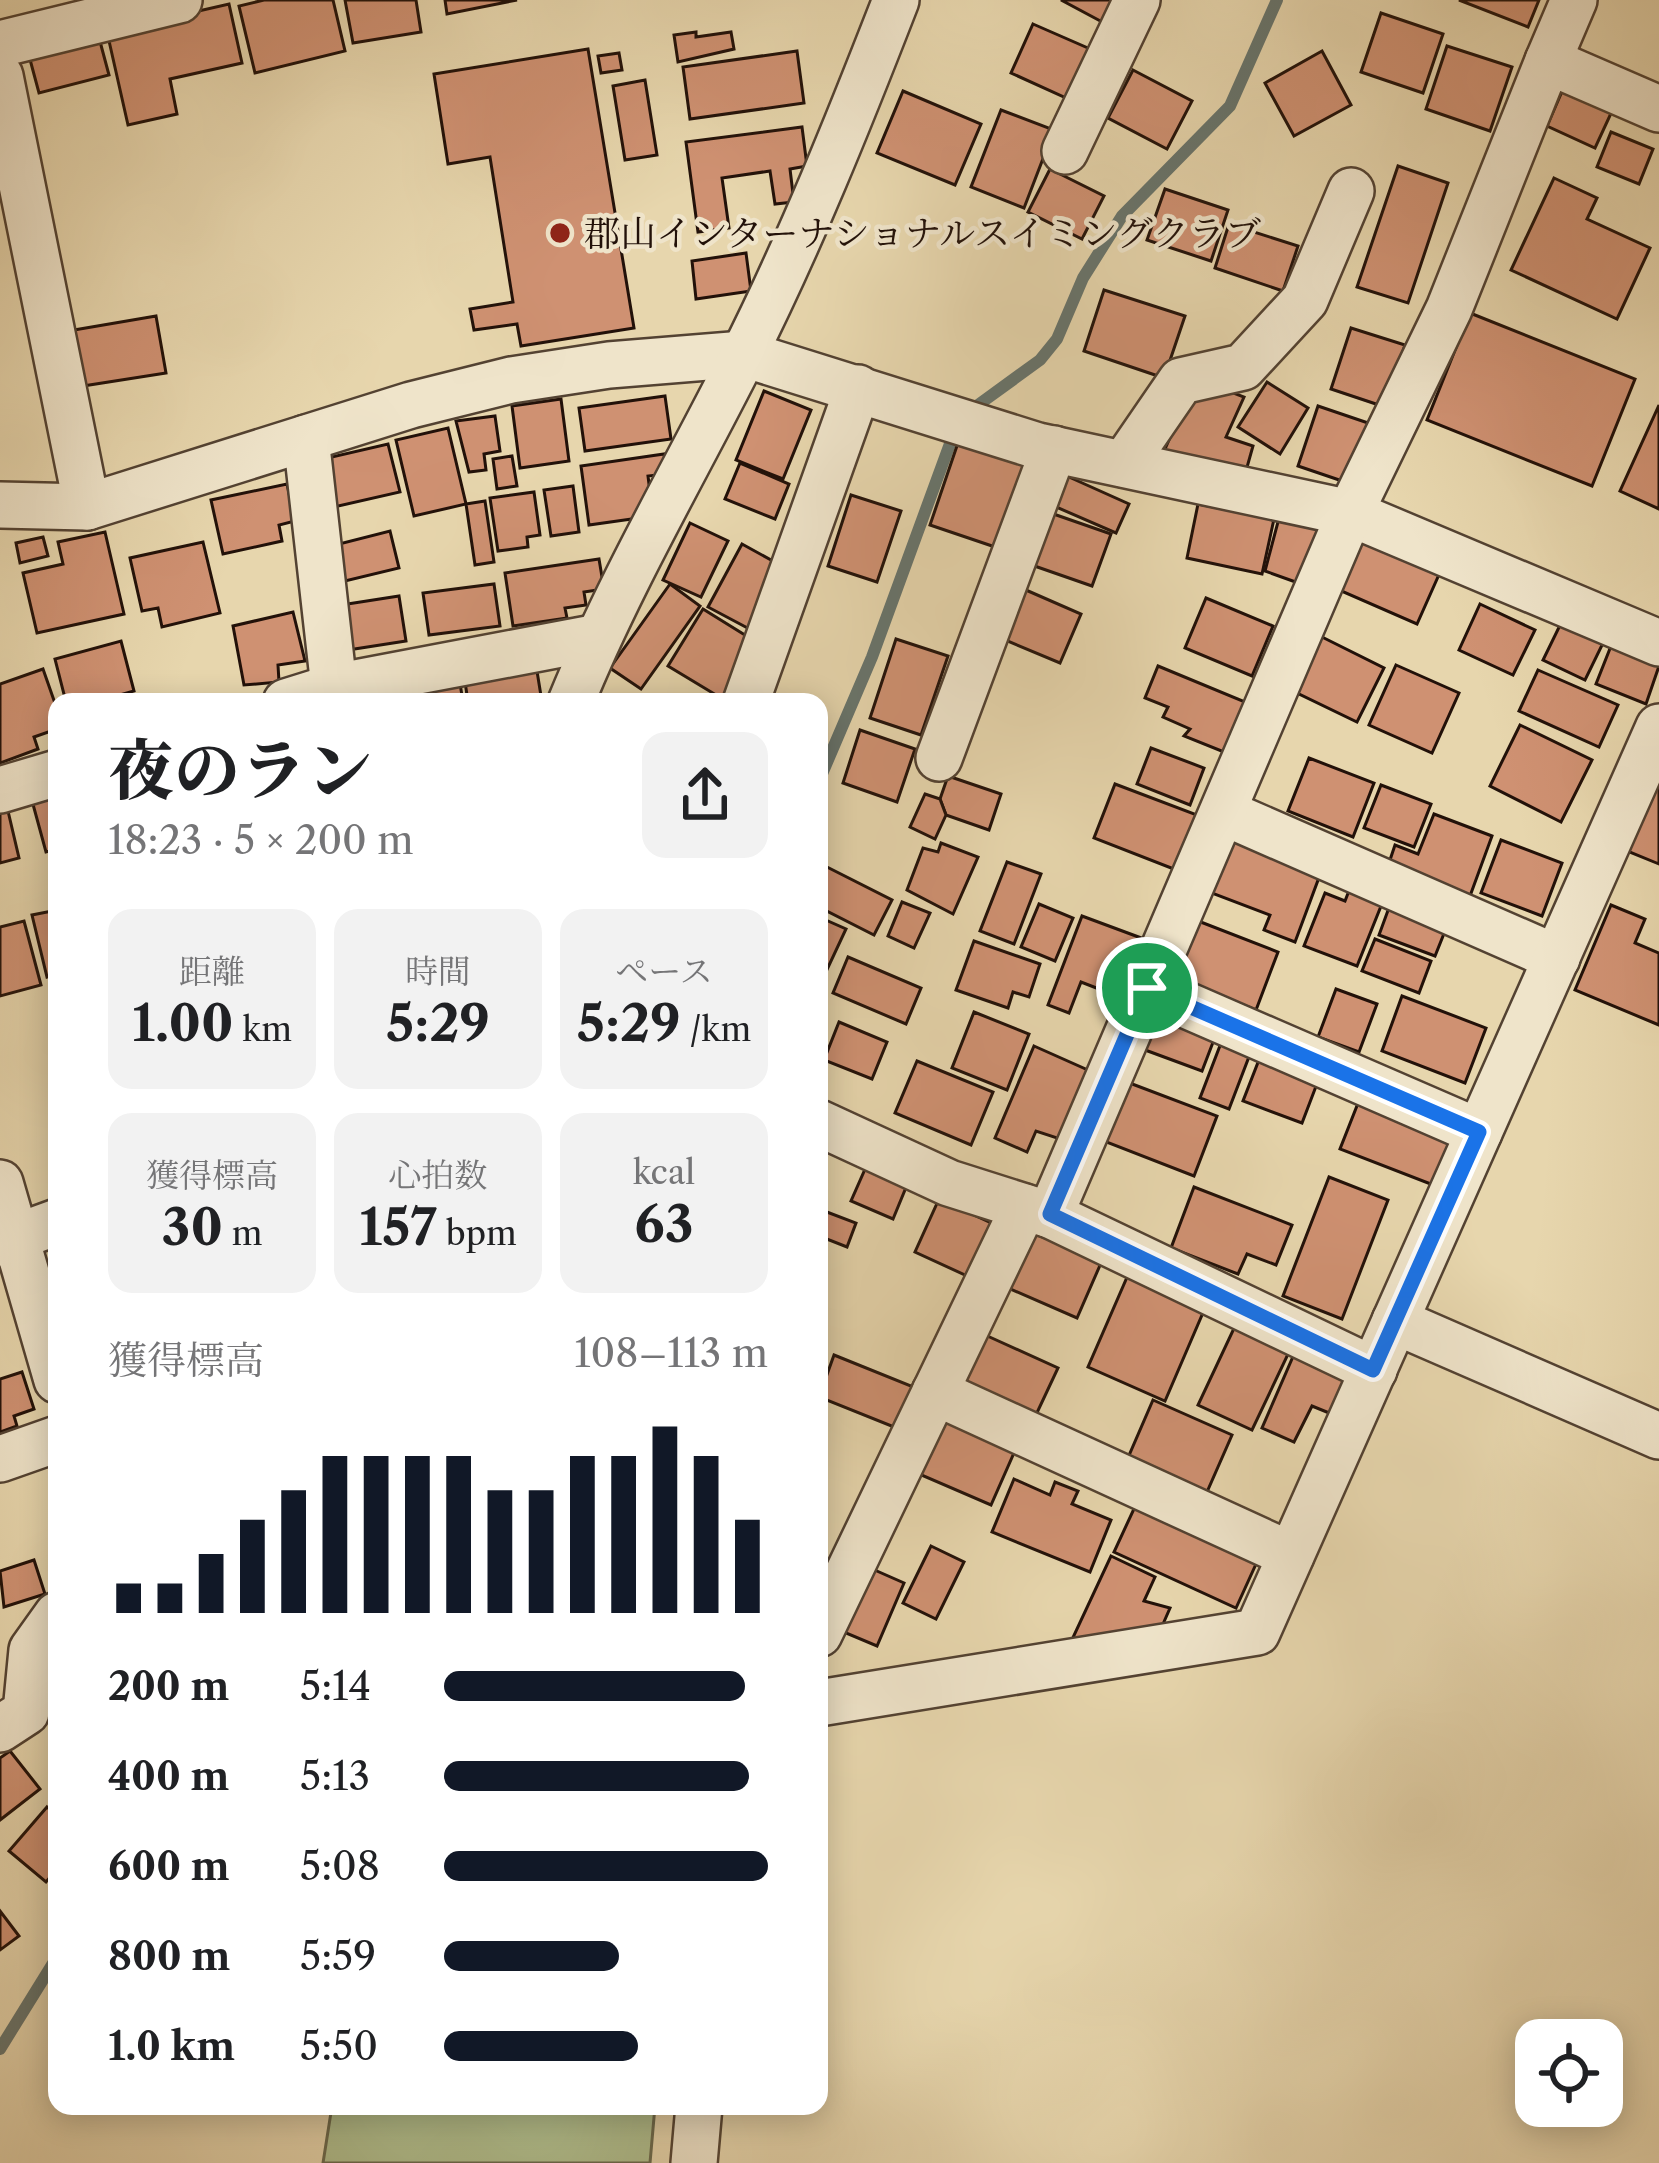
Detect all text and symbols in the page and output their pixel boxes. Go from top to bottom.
place label: 郡山インターナショナルスイミングクラブ [584,211,1261,255]
marker: 郡山インターナショナルスイミングクラブ [547,220,573,246]
text: 夜のラン [108,730,372,811]
button: share [642,732,768,858]
text: 18:23 · 5 × 200 m [108,816,414,864]
pin [1096,937,1198,1039]
text: 距離 [179,951,245,992]
text: 時間 [405,951,471,992]
text: ペース [615,951,713,992]
icon: arrive [1114,955,1180,1021]
text: 1.00 [132,992,233,1054]
text: 5:29 [386,992,490,1054]
text: 5:29 [577,992,681,1054]
text: km [233,1009,292,1050]
text: /km [681,1009,751,1050]
text: kcal [633,1152,695,1193]
text: 獲得標高 [146,1155,278,1196]
text: 心拍数 [389,1155,488,1196]
text: 63 [634,1193,694,1255]
text: 30 [162,1196,223,1258]
text: 157 [359,1196,437,1258]
text: m [223,1213,262,1254]
text: bpm [437,1213,517,1254]
text: 108–113 m [574,1329,768,1377]
text: 獲得標高 [108,1336,264,1384]
text: 200 m [108,1662,229,1710]
text: 5:14 [300,1662,371,1710]
text: 400 m [108,1752,229,1800]
text: 5:13 [300,1752,370,1800]
text: 600 m [108,1842,230,1890]
text: 5:08 [300,1842,380,1890]
text: 800 m [108,1932,230,1980]
text: 5:59 [300,1932,376,1980]
map controls [1515,2019,1623,2127]
button: locate [1515,2019,1623,2127]
text: 1.0 km [108,2022,235,2070]
text: 5:50 [300,2022,378,2070]

